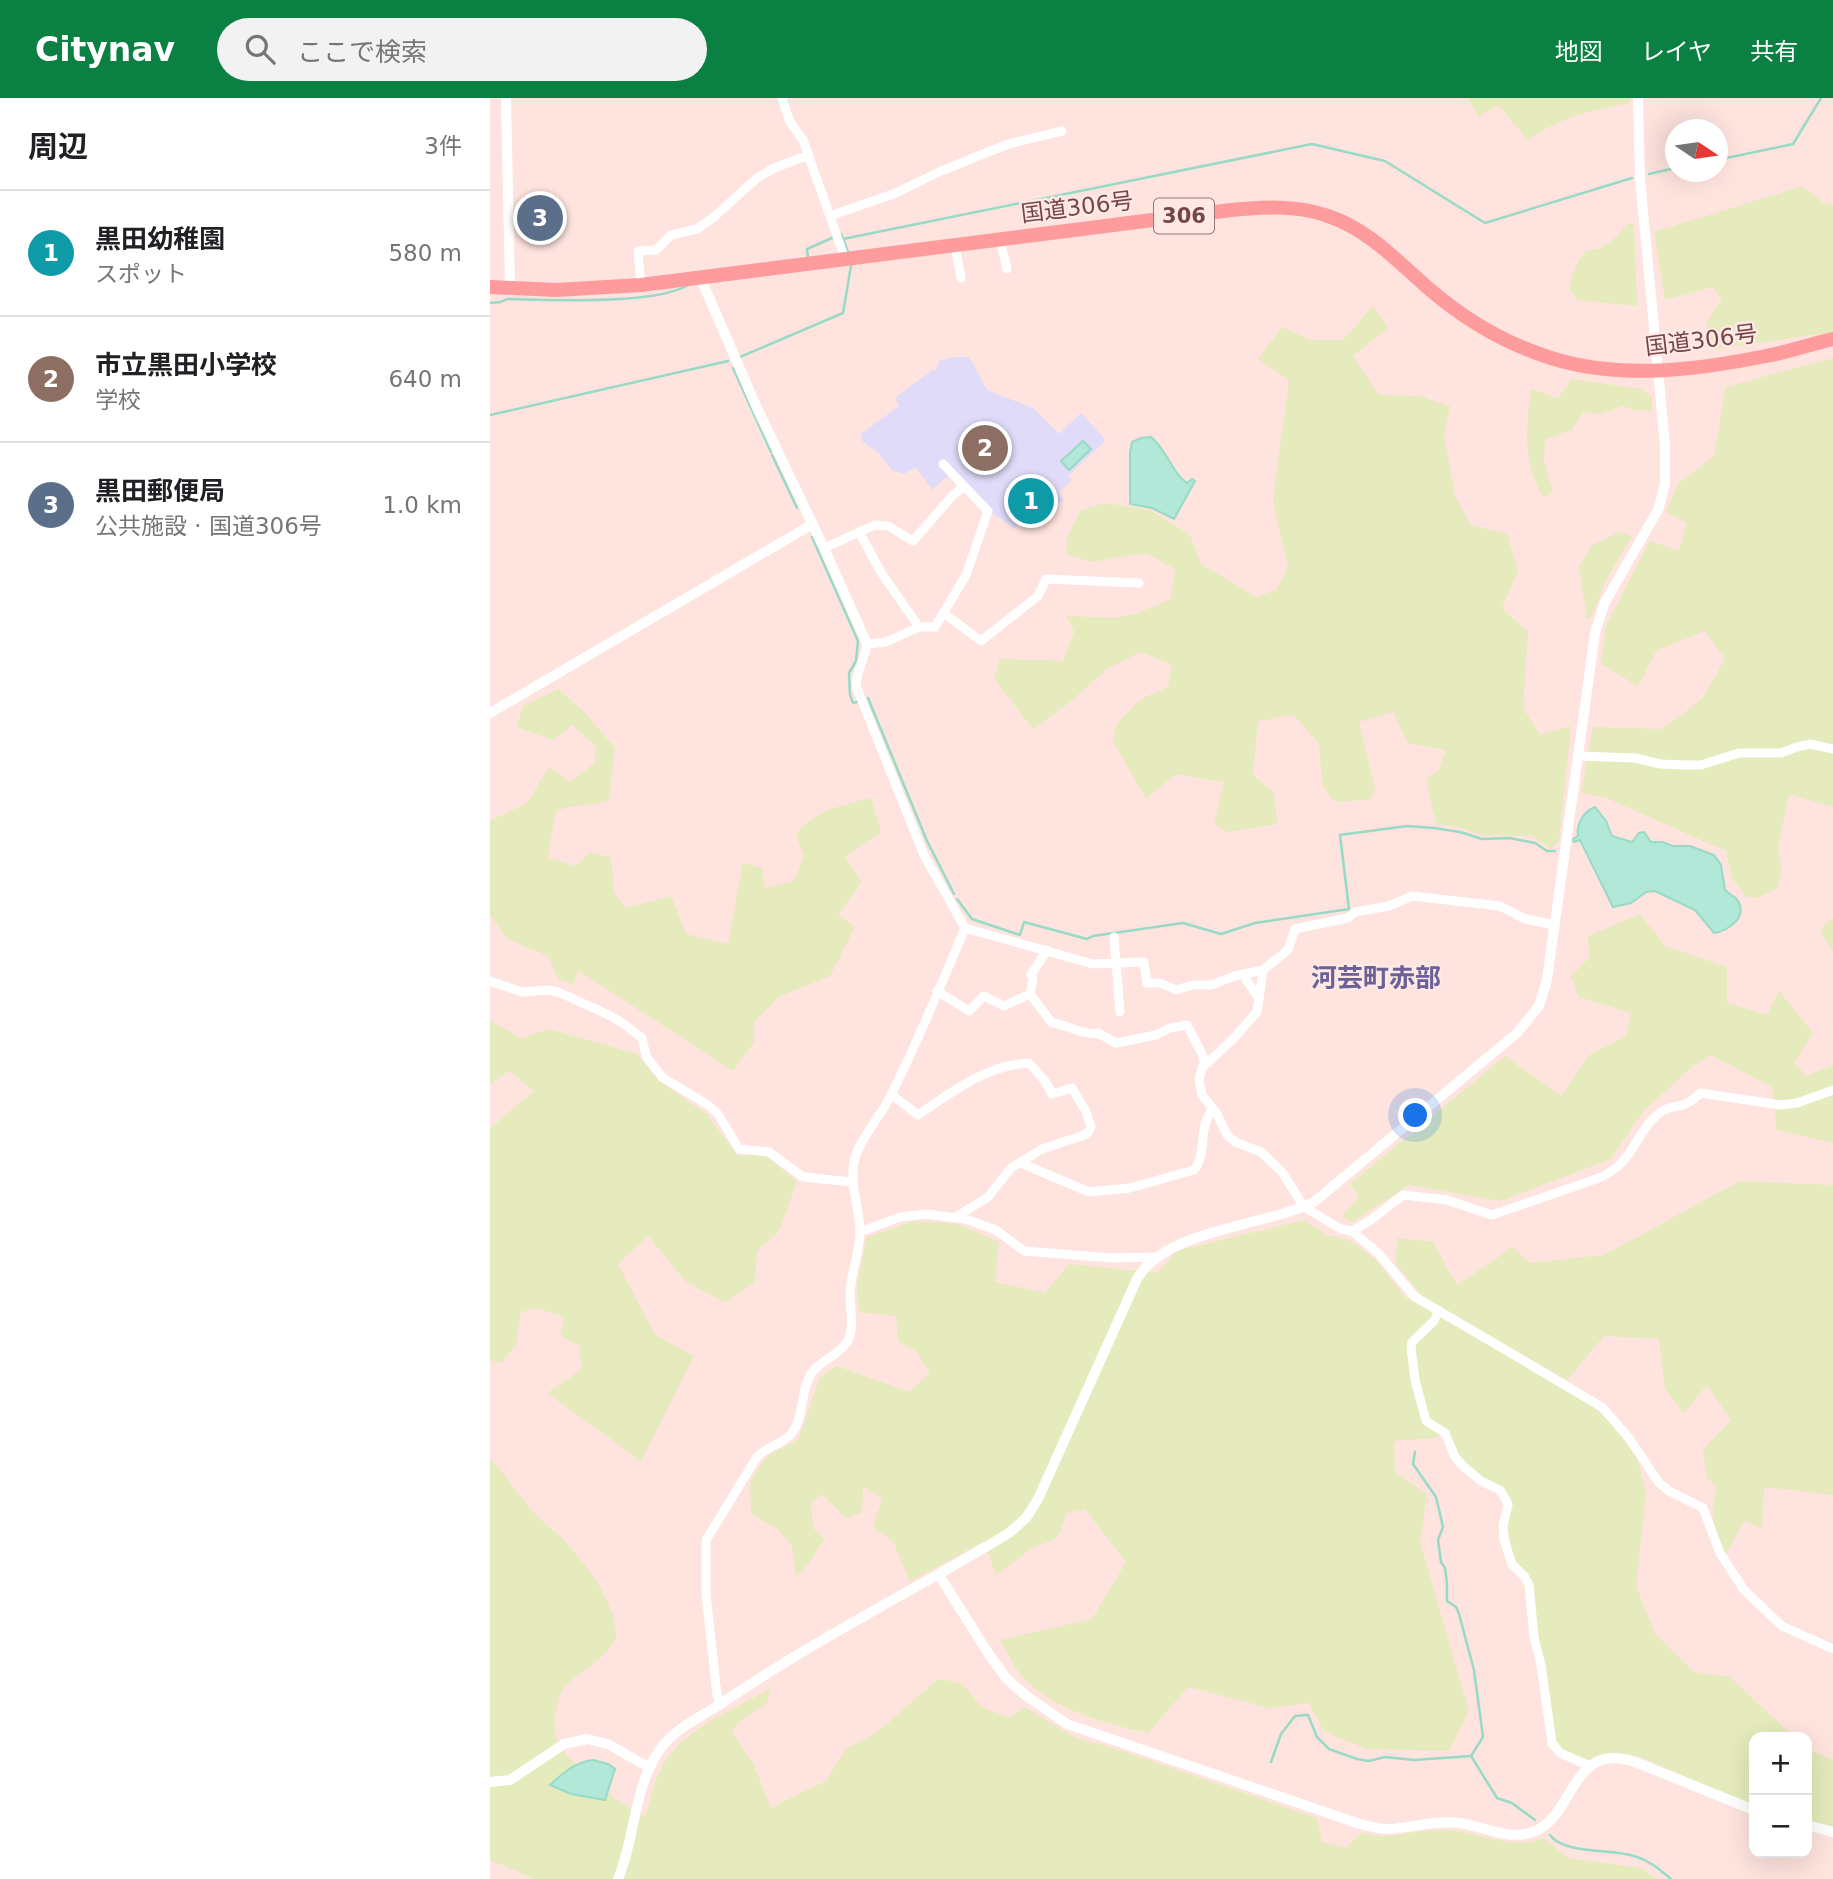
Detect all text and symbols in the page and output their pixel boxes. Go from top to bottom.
search box [217,18,707,81]
text: Citynav [35,30,175,69]
icon: search [241,30,279,68]
text: ここで検索 [297,37,427,67]
text: 地図 [1555,38,1603,66]
text: レイヤ [1641,38,1712,66]
text: 共有 [1750,38,1798,66]
north arrow [1665,119,1728,182]
text: 周辺 [28,129,88,164]
text: 3件 [424,133,462,159]
street label: 国道306号 [1019,187,1135,227]
pin: 3 [517,192,563,244]
road number: 306 [1154,198,1214,234]
text: 黒田幼稚園 [95,224,225,254]
text: 1 [43,240,59,266]
text: 580 m [388,240,462,266]
text: スポット [95,261,187,287]
street label: 国道306号 [1643,320,1759,360]
text: 市立黒田小学校 [95,350,277,380]
text: 2 [43,366,59,392]
text: 640 m [388,366,462,392]
text: 学校 [95,387,141,413]
pin: 2 [962,422,1008,474]
pin: 1 [1008,475,1054,527]
text: 黒田郵便局 [95,476,225,506]
text: 3 [43,492,59,518]
text: 1.0 km [382,492,462,518]
text: 公共施設 · 国道306号 [95,513,322,539]
district label: 河芸町赤部 [1311,963,1441,993]
your location [1398,1098,1432,1132]
map controls [1749,1732,1812,1858]
button: + [1749,1732,1812,1795]
button: − [1749,1795,1812,1858]

